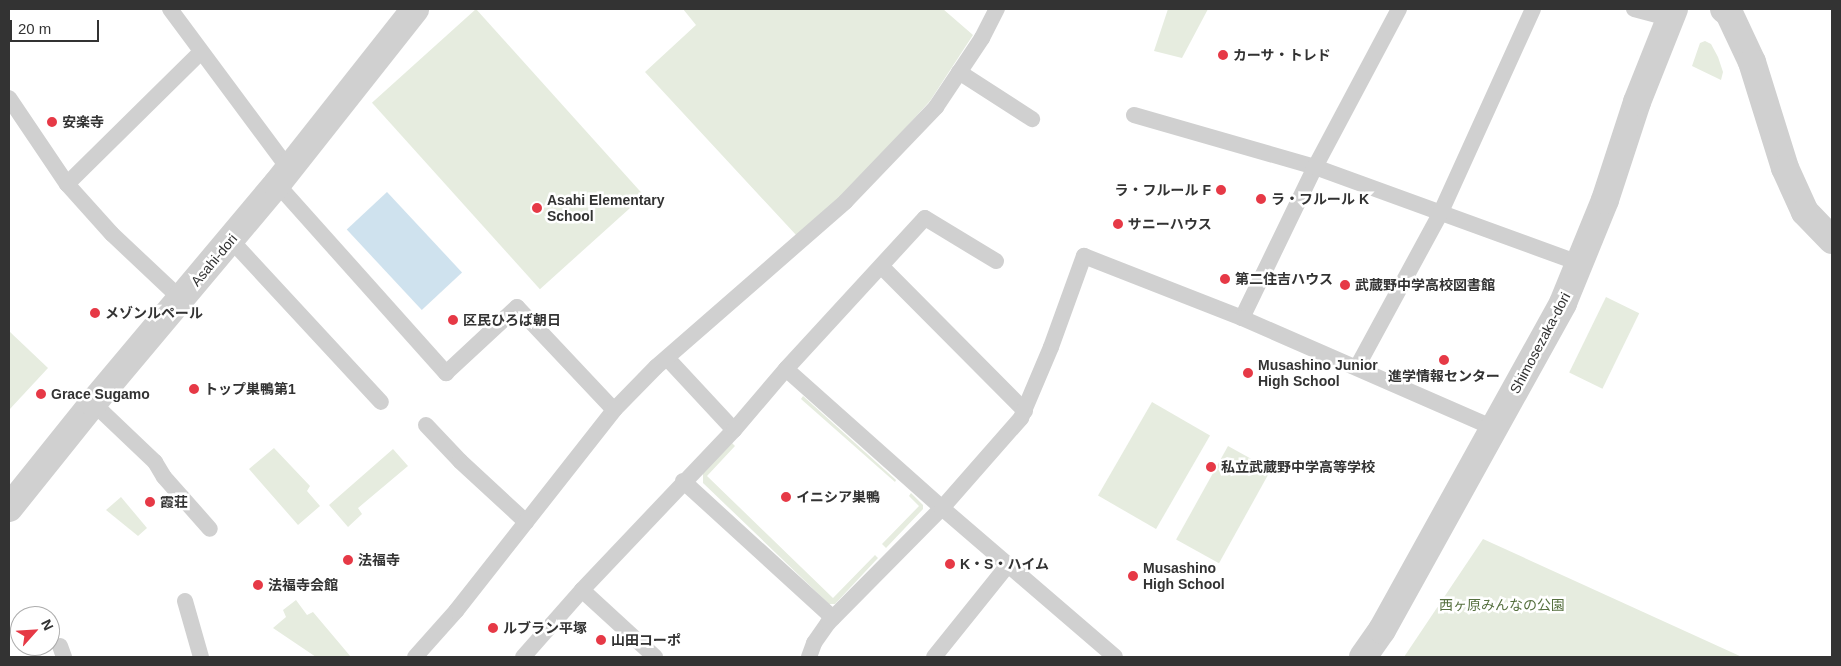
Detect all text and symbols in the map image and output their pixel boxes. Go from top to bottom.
scale bar [12,10,101,42]
text: 20 m [18,20,51,37]
place label: カーサ・トレド [1233,47,1331,63]
marker: カーサ・トレド [1217,49,1229,61]
place label: 安楽寺 [62,114,104,130]
marker: 安楽寺 [46,116,58,128]
place label: ラ・フルール F [1115,182,1211,198]
marker: ラ・フルール F [1215,184,1227,196]
place label: ラ・フルール K [1271,191,1369,207]
place label: Asahi Elementary School [547,192,664,224]
marker: ラ・フルール K [1255,193,1267,205]
marker: Asahi Elementary School [531,202,543,214]
place label: サニーハウス [1128,216,1212,232]
marker: サニーハウス [1112,218,1124,230]
street label: Asahi-dori [187,230,241,290]
place label: 第二住吉ハウス [1235,271,1333,287]
marker: 第二住吉ハウス [1219,273,1231,285]
place label: 武蔵野中学高校図書館 [1355,277,1495,293]
marker: 武蔵野中学高校図書館 [1339,279,1351,291]
street label: Shimosezaka-dori [1506,290,1574,396]
place label: メゾンルペール [105,305,203,321]
marker: メゾンルペール [89,307,101,319]
place label: 区民ひろば朝日 [463,312,561,328]
marker: 区民ひろば朝日 [447,314,459,326]
marker: 進学情報センター [1438,354,1450,366]
place label: Musashino Junior High School [1258,357,1378,390]
marker: Musashino Junior High School [1242,367,1254,379]
place label: 進学情報センター [1388,368,1500,384]
place label: トップ巣鴨第1 [204,381,296,397]
marker: トップ巣鴨第1 [188,383,200,395]
place label: Grace Sugamo [51,386,150,402]
marker: Grace Sugamo [35,388,47,400]
place label: 私立武蔵野中学高等学校 [1221,459,1375,475]
marker: 私立武蔵野中学高等学校 [1205,461,1217,473]
place label: イニシア巣鴨 [796,489,880,505]
marker: イニシア巣鴨 [780,491,792,503]
place label: 霞荘 [160,494,188,510]
marker: 霞荘 [144,496,156,508]
place label: 法福寺 [358,552,400,568]
marker: 法福寺 [342,554,354,566]
place label: K・S・ハイム [960,556,1049,572]
marker: K・S・ハイム [944,558,956,570]
place label: Musashino High School [1143,560,1225,592]
marker: Musashino High School [1127,570,1139,582]
place label: 法福寺会館 [268,577,338,593]
marker: 法福寺会館 [252,579,264,591]
park label: 西ヶ原みんなの公園 [1439,597,1565,613]
north arrow [10,606,60,656]
text: N [38,617,57,633]
place label: ルブラン平塚 [503,620,587,636]
marker: ルブラン平塚 [487,622,499,634]
place label: 山田コーポ [611,632,681,648]
marker: 山田コーポ [595,634,607,646]

